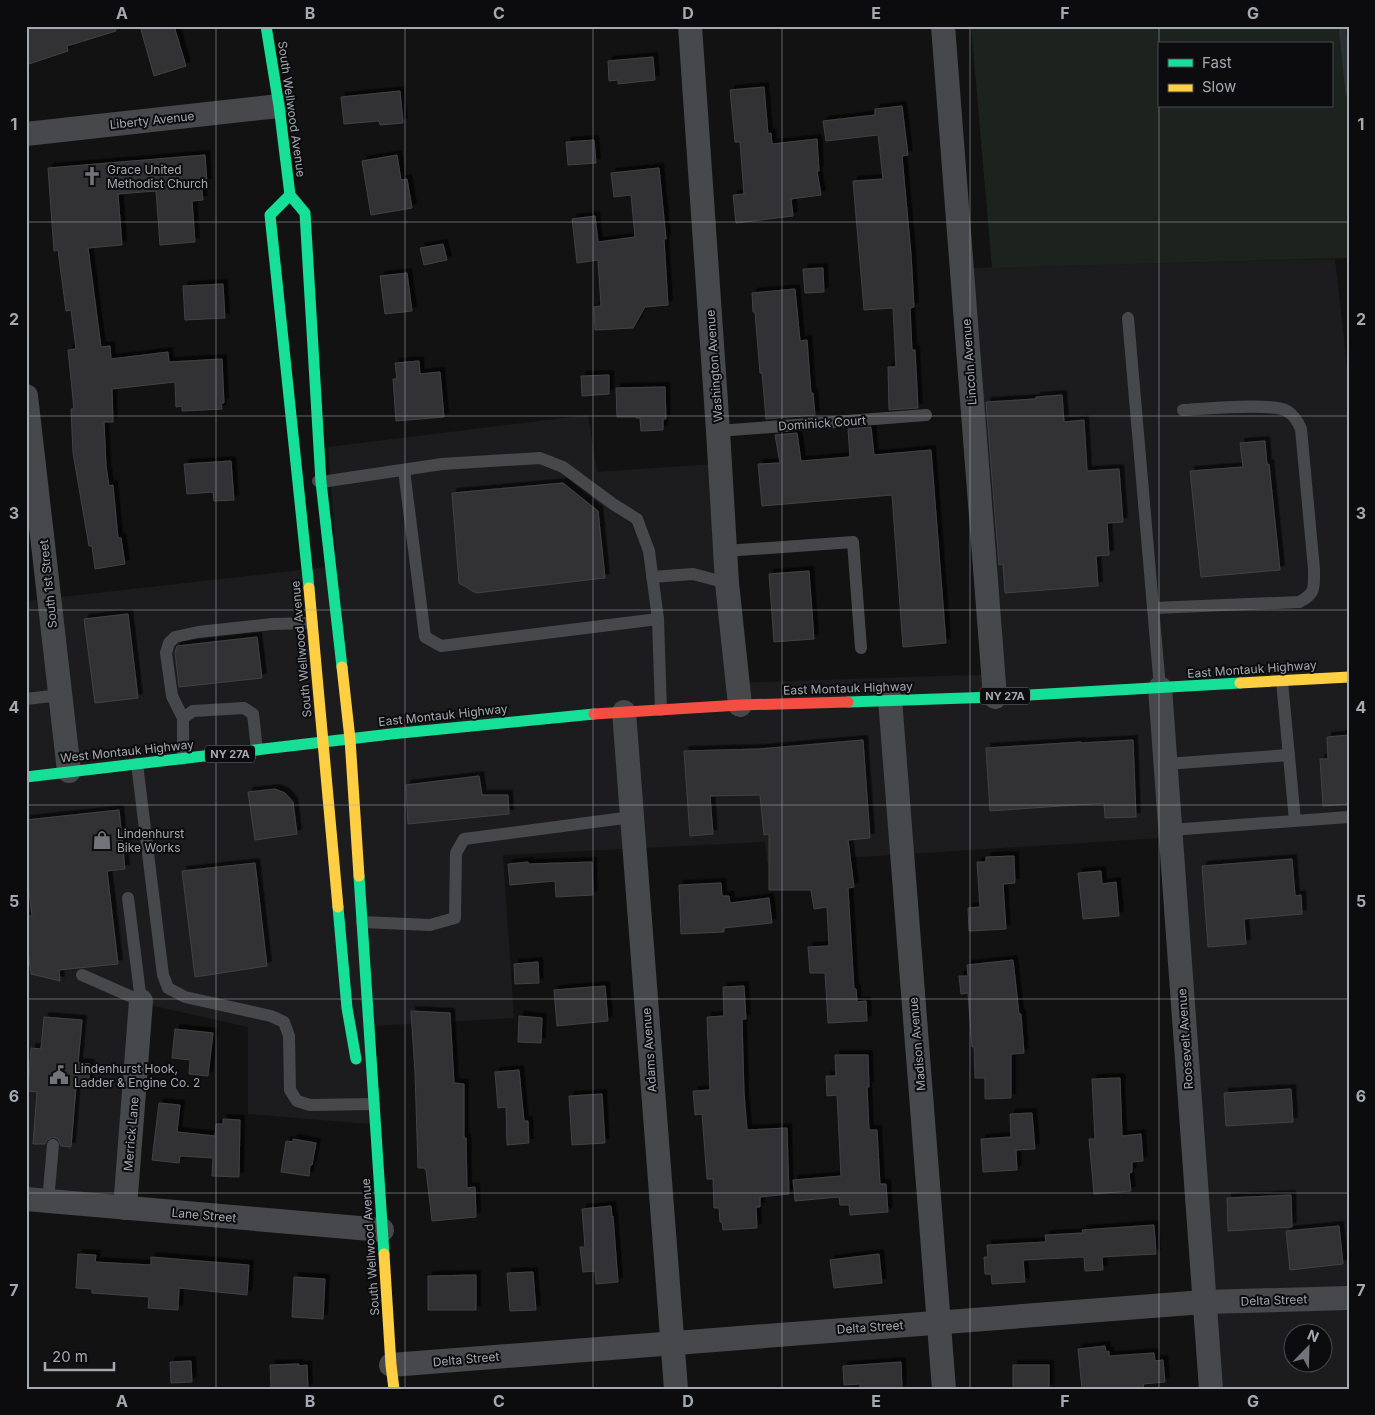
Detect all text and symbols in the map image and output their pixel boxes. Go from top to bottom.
text: A [116,3,128,23]
text: B [305,3,315,23]
text: C [493,3,505,23]
text: D [682,3,694,23]
text: E [871,3,881,23]
text: F [1060,3,1070,23]
text: G [1247,3,1259,23]
street label: South Wellwood Avenue [275,40,309,178]
legend [1158,42,1332,108]
text: Fast [1202,53,1232,72]
text: Slow [1202,77,1236,96]
street label: Liberty Avenue [109,108,195,132]
text: 1 [11,114,17,134]
text: 1 [1358,114,1364,134]
place label: Grace United Methodist Church [107,162,208,191]
church icon: Grace United Methodist Church [81,165,103,187]
text: 2 [9,309,19,329]
street label: Washington Avenue [703,309,725,423]
text: 2 [1356,309,1366,329]
street label: Lincoln Avenue [959,318,979,406]
street label: Dominick Court [778,412,866,434]
text: 3 [9,503,19,523]
text: 3 [1356,503,1366,523]
street label: South 1st Street [36,539,60,629]
street label: South Wellwood Avenue [288,580,314,718]
street label: East Montauk Highway [1187,657,1318,681]
street label: East Montauk Highway [783,678,913,698]
road number: NY 27A [980,688,1030,704]
text: 4 [9,697,20,717]
text: 4 [1356,697,1367,717]
street label: East Montauk Highway [378,701,509,729]
street label: West Montauk Highway [60,737,195,765]
road number: NY 27A [205,746,255,762]
place label: Lindenhurst Bike Works [117,826,184,855]
shop icon: Lindenhurst Bike Works [91,829,113,851]
text: 5 [9,891,19,911]
text: 5 [1356,891,1366,911]
street label: Roosevelt Avenue [1174,988,1196,1090]
street label: Madison Avenue [905,997,929,1091]
street label: Adams Avenue [639,1007,659,1093]
place label: Lindenhurst Hook, Ladder & Engine Co. 2 [74,1061,200,1090]
public building icon: Lindenhurst Hook, Ladder & Engine Co. 2 [48,1064,70,1086]
text: 6 [9,1086,19,1106]
text: 6 [1356,1086,1366,1106]
street label: Merrick Lane [120,1096,142,1172]
street label: South Wellwood Avenue [358,1178,382,1316]
street label: Lane Street [171,1205,237,1225]
text: 7 [9,1280,19,1300]
text: 7 [1356,1280,1366,1300]
street label: Delta Street [1240,1291,1308,1309]
street label: Delta Street [836,1317,904,1337]
north arrow [1282,1322,1332,1372]
text: N [1305,1326,1322,1345]
scale bar [45,1340,114,1372]
text: 20 m [52,1347,88,1366]
street label: Delta Street [432,1349,500,1369]
text: A [116,1391,128,1411]
text: B [305,1391,315,1411]
text: C [493,1391,505,1411]
text: D [682,1391,694,1411]
text: E [871,1391,881,1411]
text: F [1060,1391,1070,1411]
text: G [1247,1391,1259,1411]

